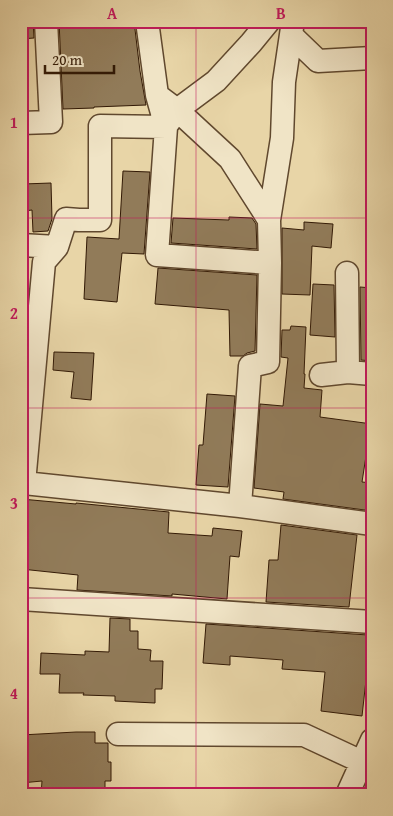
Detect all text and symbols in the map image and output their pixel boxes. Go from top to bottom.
text: A [107,1,118,25]
text: B [276,1,286,25]
scale bar [45,42,114,74]
text: 20 m [52,49,83,70]
text: 1 [10,110,18,134]
text: 2 [10,301,18,325]
text: 3 [10,491,18,515]
text: 4 [10,681,18,705]

